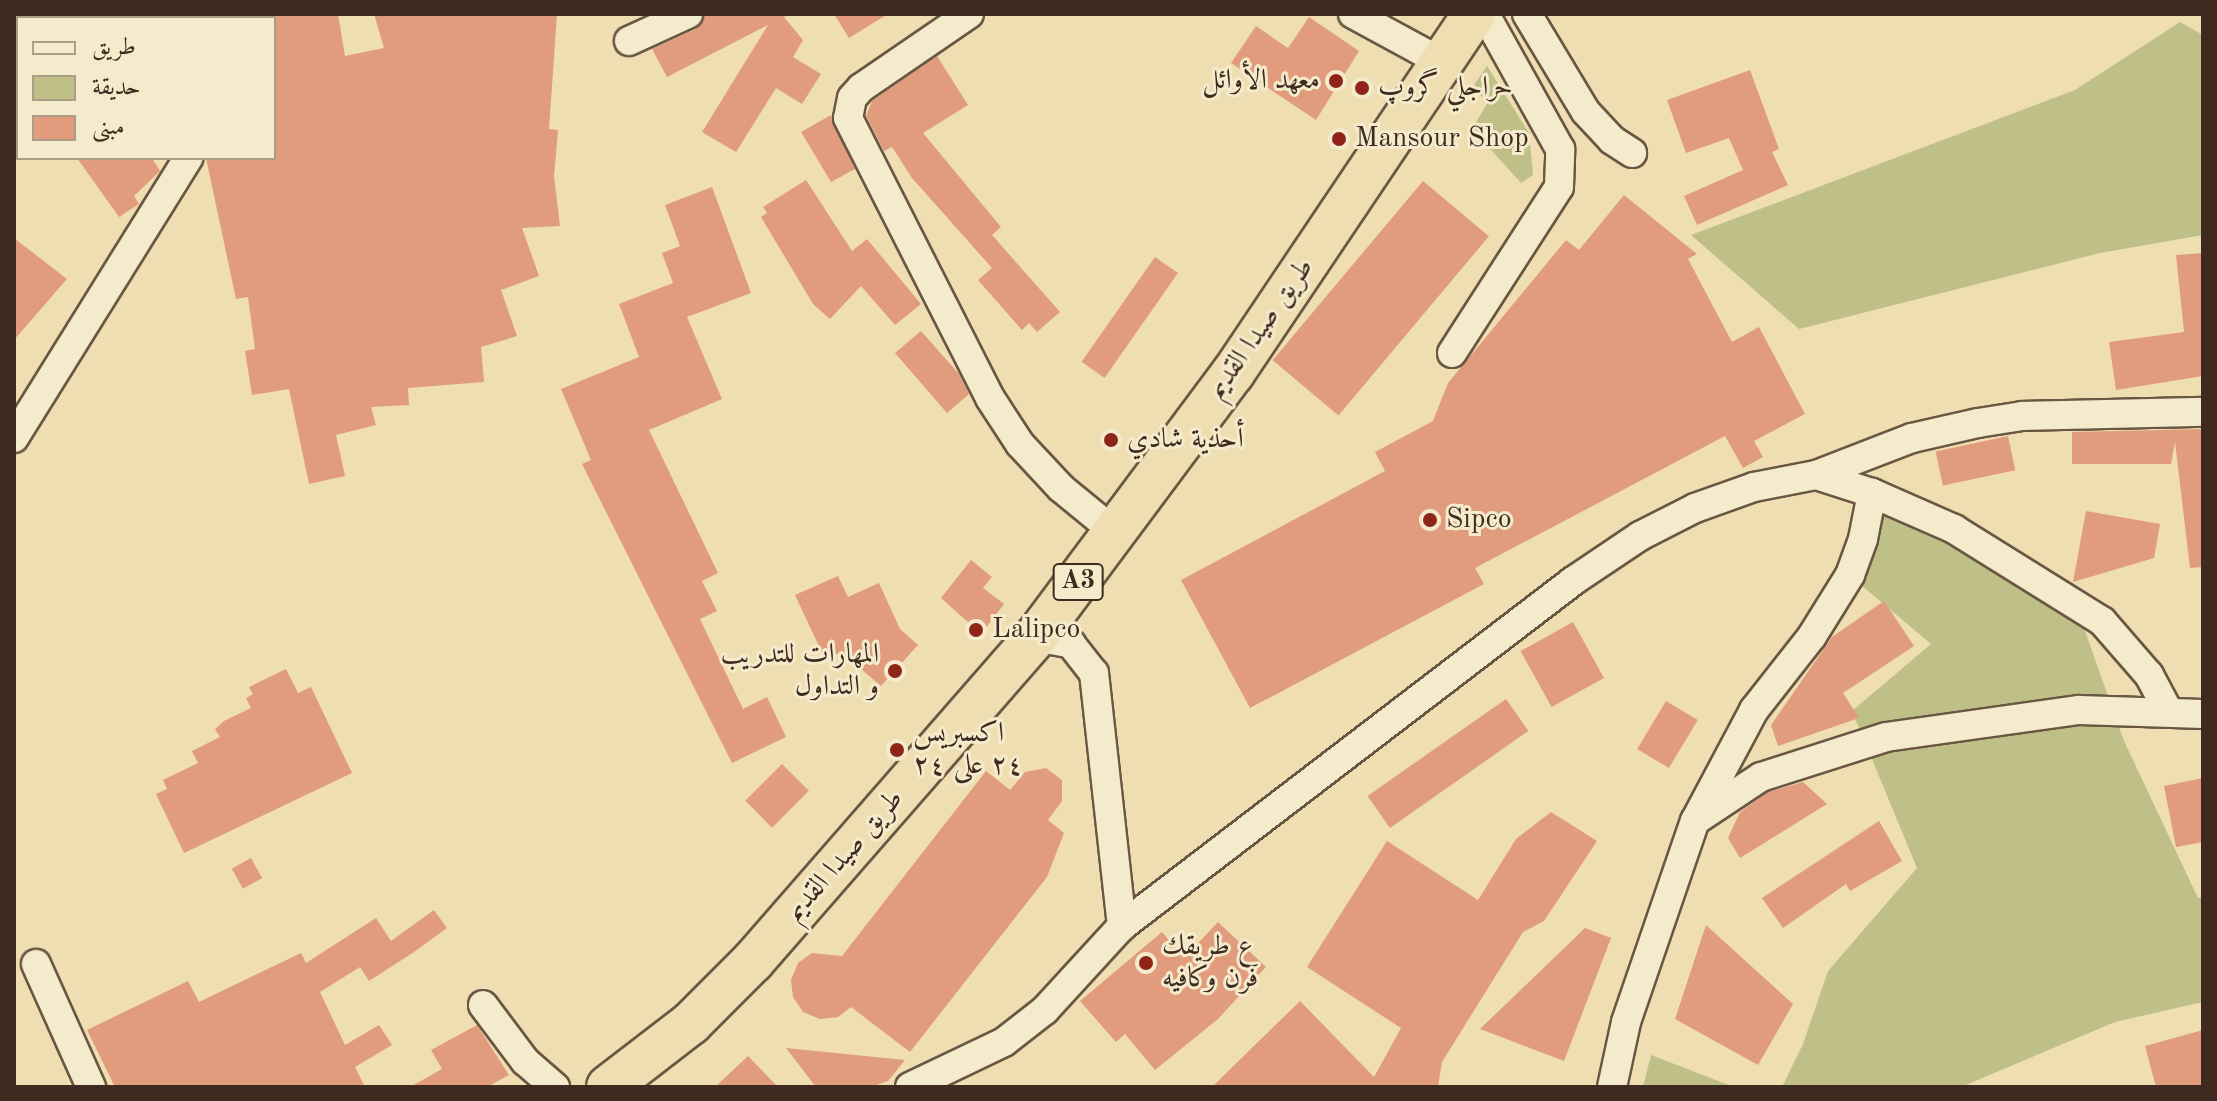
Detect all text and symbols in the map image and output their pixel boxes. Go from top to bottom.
legend [16,16,276,160]
text: طريق [92,36,136,60]
place label: معهد الأوائل [1202,64,1320,98]
place label: حراجلي گروپ [1378,71,1513,105]
marker: معهد الأوائل [1327,72,1345,90]
text: حديقة [92,76,141,100]
marker: حراجلي گروپ [1353,79,1371,97]
text: مبنى [92,116,125,140]
place label: Mansour Shop [1355,122,1529,156]
marker: Mansour Shop [1330,130,1348,148]
street label: طريق صيدا القديم [1200,252,1322,406]
place label: أحذية شادي [1127,423,1244,457]
marker: أحذية شادي [1102,431,1120,449]
place label: Sipco [1446,503,1512,537]
marker: Sipco [1421,511,1439,529]
road number: A3 [1052,560,1104,604]
place label: Lalipco [992,613,1080,647]
marker: Lalipco [967,621,985,639]
place label: المهارات للتدريب و التداول [721,638,879,704]
marker: المهارات للتدريب و التداول [886,662,904,680]
place label: اكسبريس ٢٤ على ٢٤ [913,717,1024,783]
marker: اكسبريس ٢٤ على ٢٤ [888,741,906,759]
street label: طريق صيدا القديم [779,783,911,929]
place label: ع طريقك فرن وكافيه [1162,930,1258,996]
marker: ع طريقك فرن وكافيه [1137,954,1155,972]

